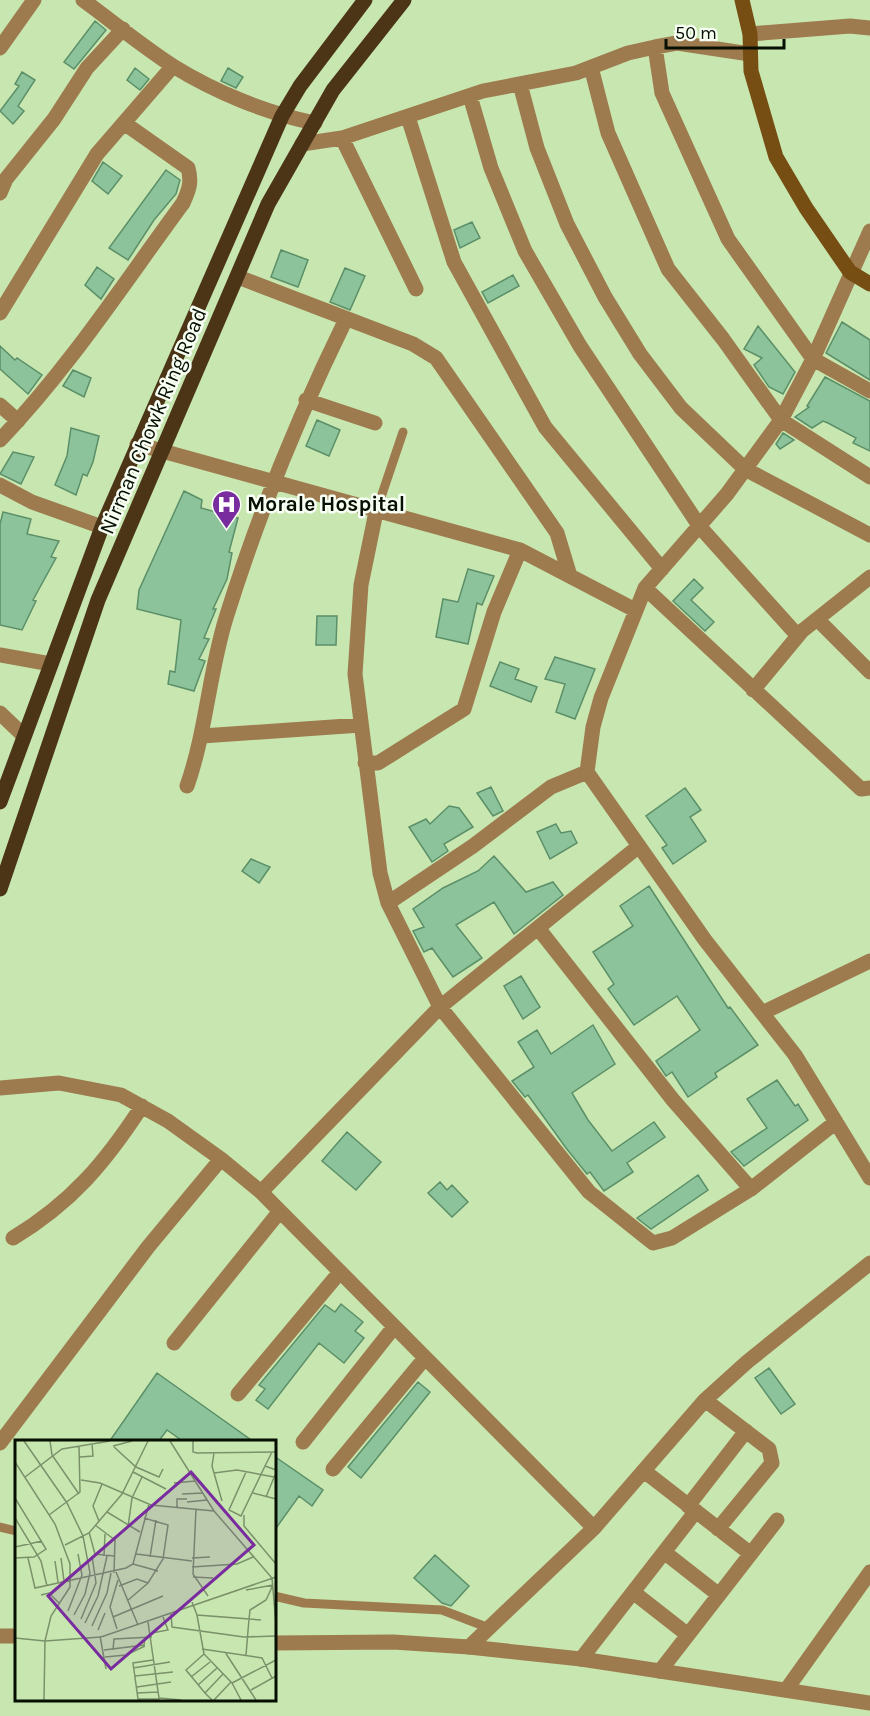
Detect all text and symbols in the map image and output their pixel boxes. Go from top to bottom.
scale bar [666,12,784,50]
text: 50 m [675,22,717,44]
street label: Nirman Chowk Ring Road [94,304,212,538]
hospital icon: Morale Hospital [210,488,242,530]
place label: Morale Hospital [247,492,405,516]
inset map [15,1440,276,1701]

